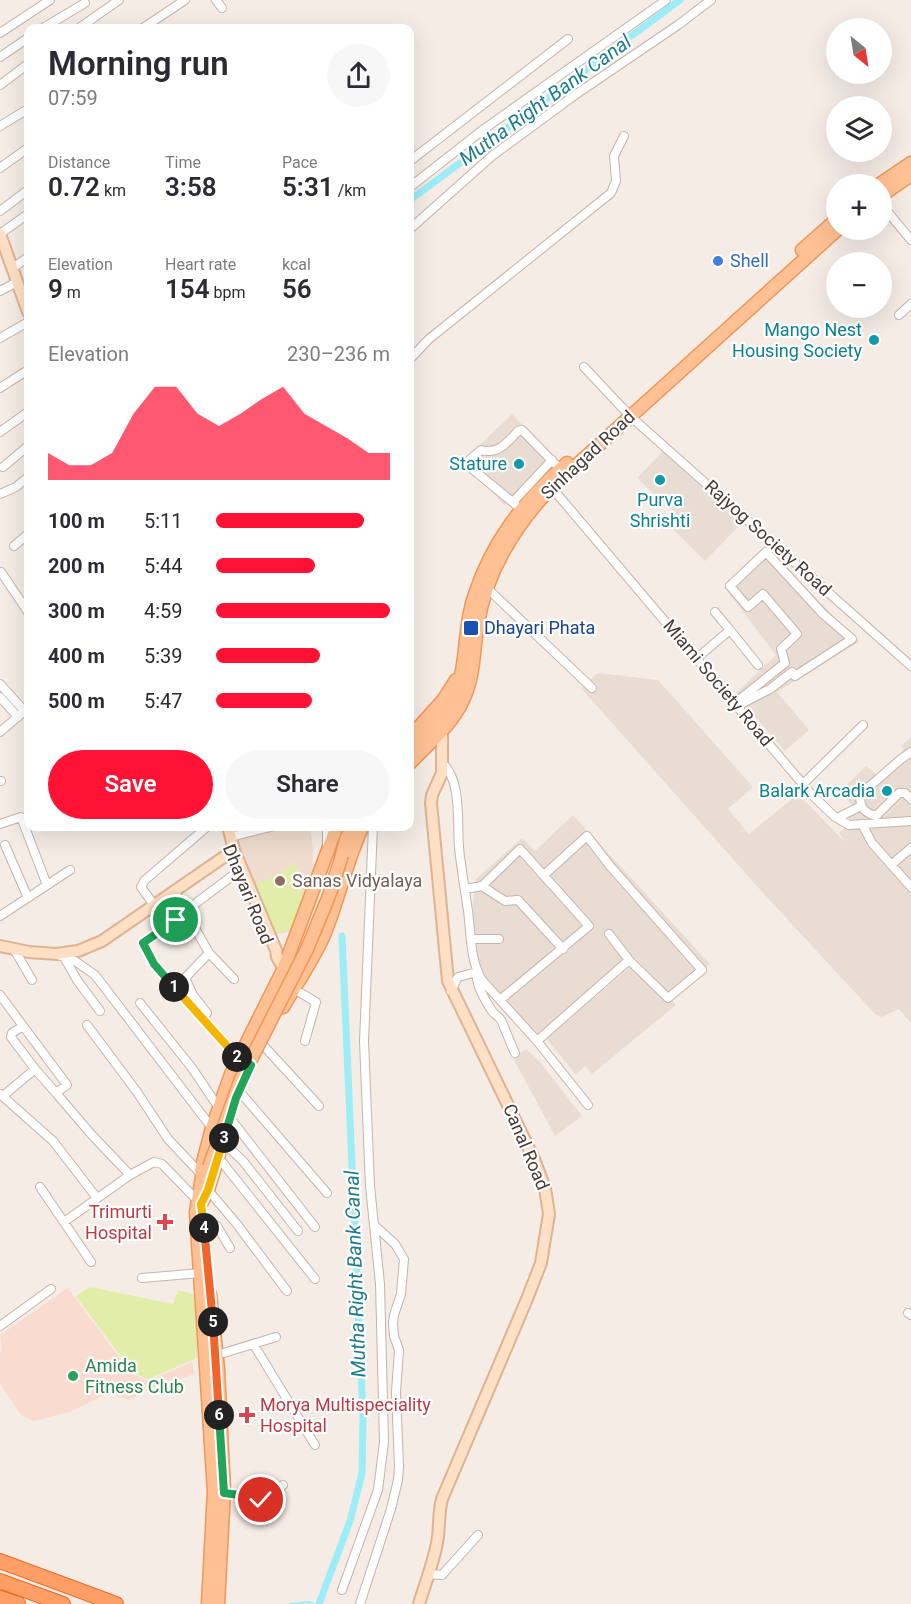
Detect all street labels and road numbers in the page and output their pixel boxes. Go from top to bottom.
street label: Sinhagad Road [536,406,639,503]
street label: Rajyog Society Road [701,475,836,600]
street label: Miami Society Road [659,615,778,750]
street label: Dhayari Road [219,841,278,947]
street label: Canal Road [499,1101,554,1193]

